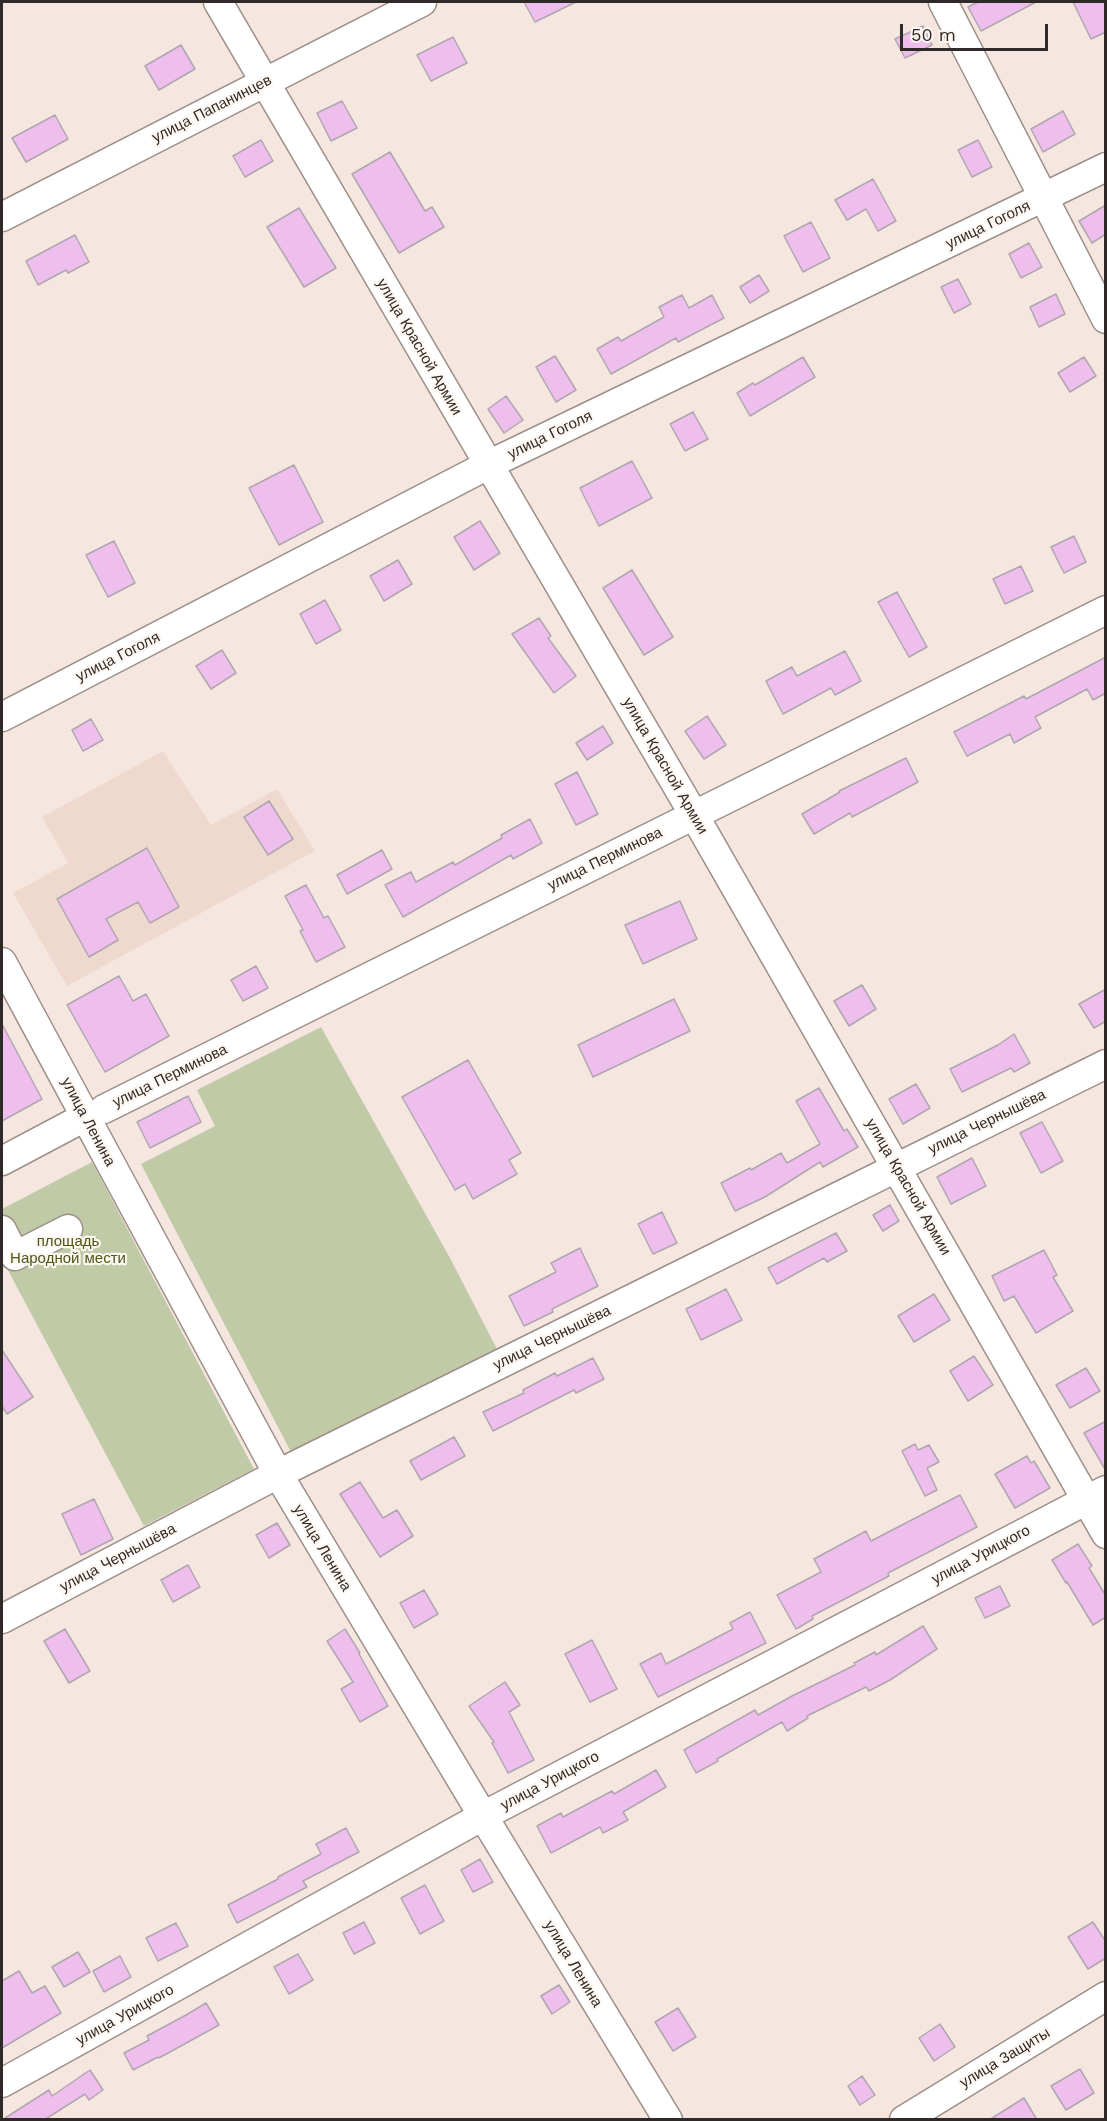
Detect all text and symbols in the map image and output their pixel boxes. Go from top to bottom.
scale bar [903,12,1052,50]
text: 50 m [911,24,956,45]
street label: улица Папанинцев [149,71,275,147]
street label: улица Гоголя [943,197,1033,253]
street label: улица Красной Армии [373,275,465,419]
street label: улица Гоголя [505,407,595,463]
street label: улица Гоголя [73,628,163,686]
street label: улица Красной Армии [619,694,711,838]
street label: улица Перминова [545,823,665,895]
street label: улица Перминова [110,1040,230,1112]
street label: улица Ленина [57,1075,119,1169]
street label: улица Чернышёва [925,1086,1049,1158]
street label: улица Красной Армии [862,1115,954,1259]
park label: площадь Народной мести [10,1233,126,1268]
street label: улица Чернышёва [490,1302,614,1374]
street label: улица Ленина [289,1501,355,1595]
street label: улица Чернышёва [57,1520,179,1596]
street label: улица Урицкого [929,1521,1033,1589]
street label: улица Урицкого [498,1747,602,1815]
street label: улица Ленина [540,1917,606,2011]
street label: улица Урицкого [73,1981,177,2049]
street label: улица Защиты [957,2024,1053,2092]

